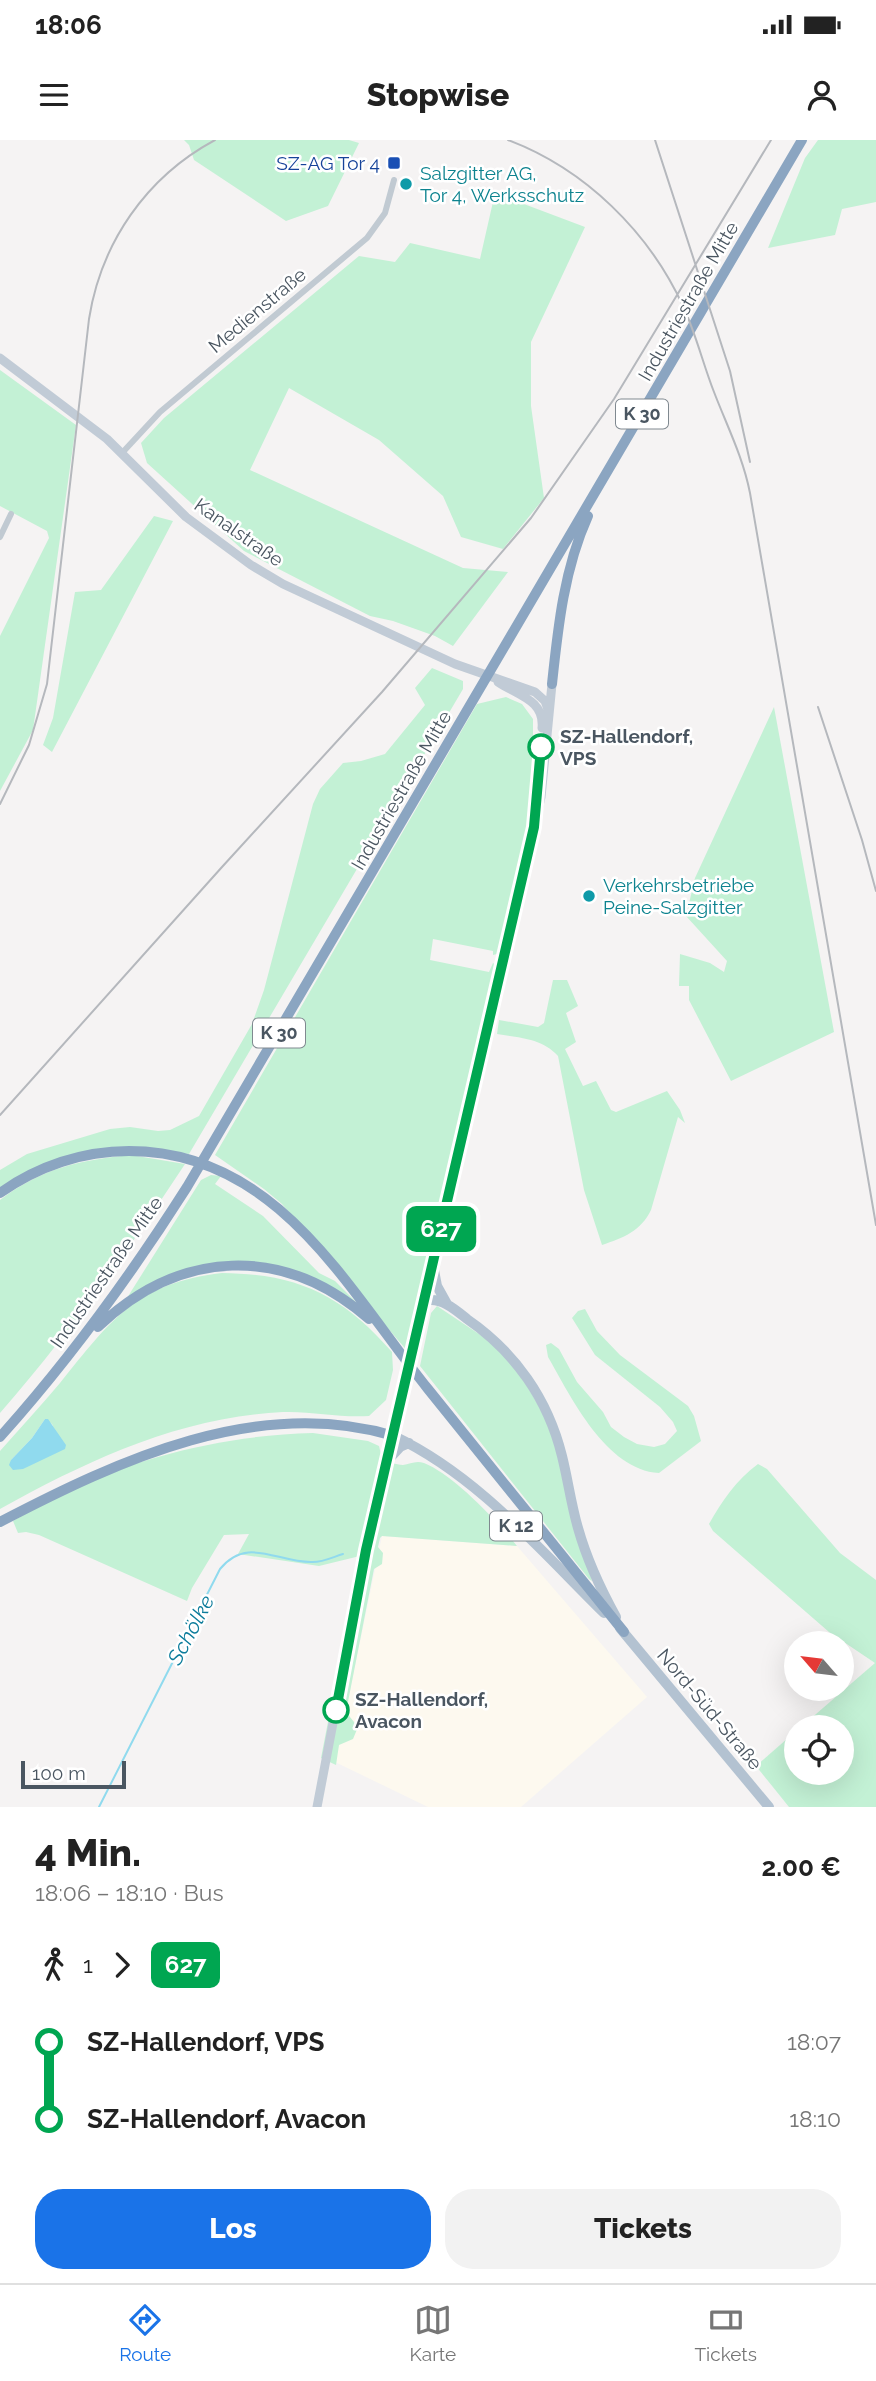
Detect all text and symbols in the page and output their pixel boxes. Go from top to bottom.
text: 18:06 [35,10,102,40]
icon: menu [35,76,73,114]
text: Stopwise [367,76,509,113]
icon: person [803,76,841,114]
place label: SZ-AG Tor 4 [276,152,380,174]
marker: SZ-AG Tor 4 [386,155,402,171]
place label: Salzgitter AG, Tor 4, Werksschutz [420,162,584,206]
marker: Salzgitter AG, Tor 4, Werksschutz [398,176,414,192]
street label: Industriestraße Mitte [633,218,743,384]
street label: Medienstraße [204,263,310,357]
road number: K 30 [616,400,668,428]
street label: Kanalstraße [190,493,288,571]
street label: Industriestraße Mitte [346,707,456,873]
place label: SZ-Hallendorf, VPS [560,725,693,769]
marker: SZ-Hallendorf, VPS [528,734,554,760]
place label: Verkehrsbetriebe Peine-Salzgitter [603,874,754,918]
marker: Verkehrsbetriebe Peine-Salzgitter [581,888,597,904]
road number: K 30 [253,1018,305,1048]
street label: Industriestraße Mitte [45,1192,167,1352]
line badge: 627 [401,1206,481,1252]
text: 627 [420,1214,462,1243]
road number: K 12 [490,1512,542,1540]
water label: Schölke [161,1591,219,1670]
north arrow [784,1631,854,1701]
map controls [784,1631,854,1785]
street label: Nord-Süd-Straße [653,1644,767,1774]
place label: SZ-Hallendorf, Avacon [355,1688,488,1732]
marker: SZ-Hallendorf, Avacon [323,1697,349,1723]
button: locate [784,1715,854,1785]
scale bar [21,1758,126,1790]
text: 100 m [32,1762,86,1784]
text: 4 Min. [35,1830,141,1875]
text: 2.00 € [762,1852,841,1882]
text: 18:06 – 18:10 · Bus [35,1879,224,1906]
icon: walk [35,1946,73,1984]
icon: forward [103,1946,141,1984]
text: 627 [165,1950,206,1979]
text: 1 [83,1951,93,1978]
text: SZ-Hallendorf, VPS [87,2027,324,2057]
text: 18:07 [787,2028,841,2055]
text: SZ-Hallendorf, Avacon [87,2104,366,2134]
text: 18:10 [789,2105,841,2132]
button: Los [35,2189,431,2269]
button: Tickets [445,2189,841,2269]
tab: Route [119,2301,171,2365]
tab: Karte [410,2301,456,2365]
tab: Tickets [695,2301,757,2365]

